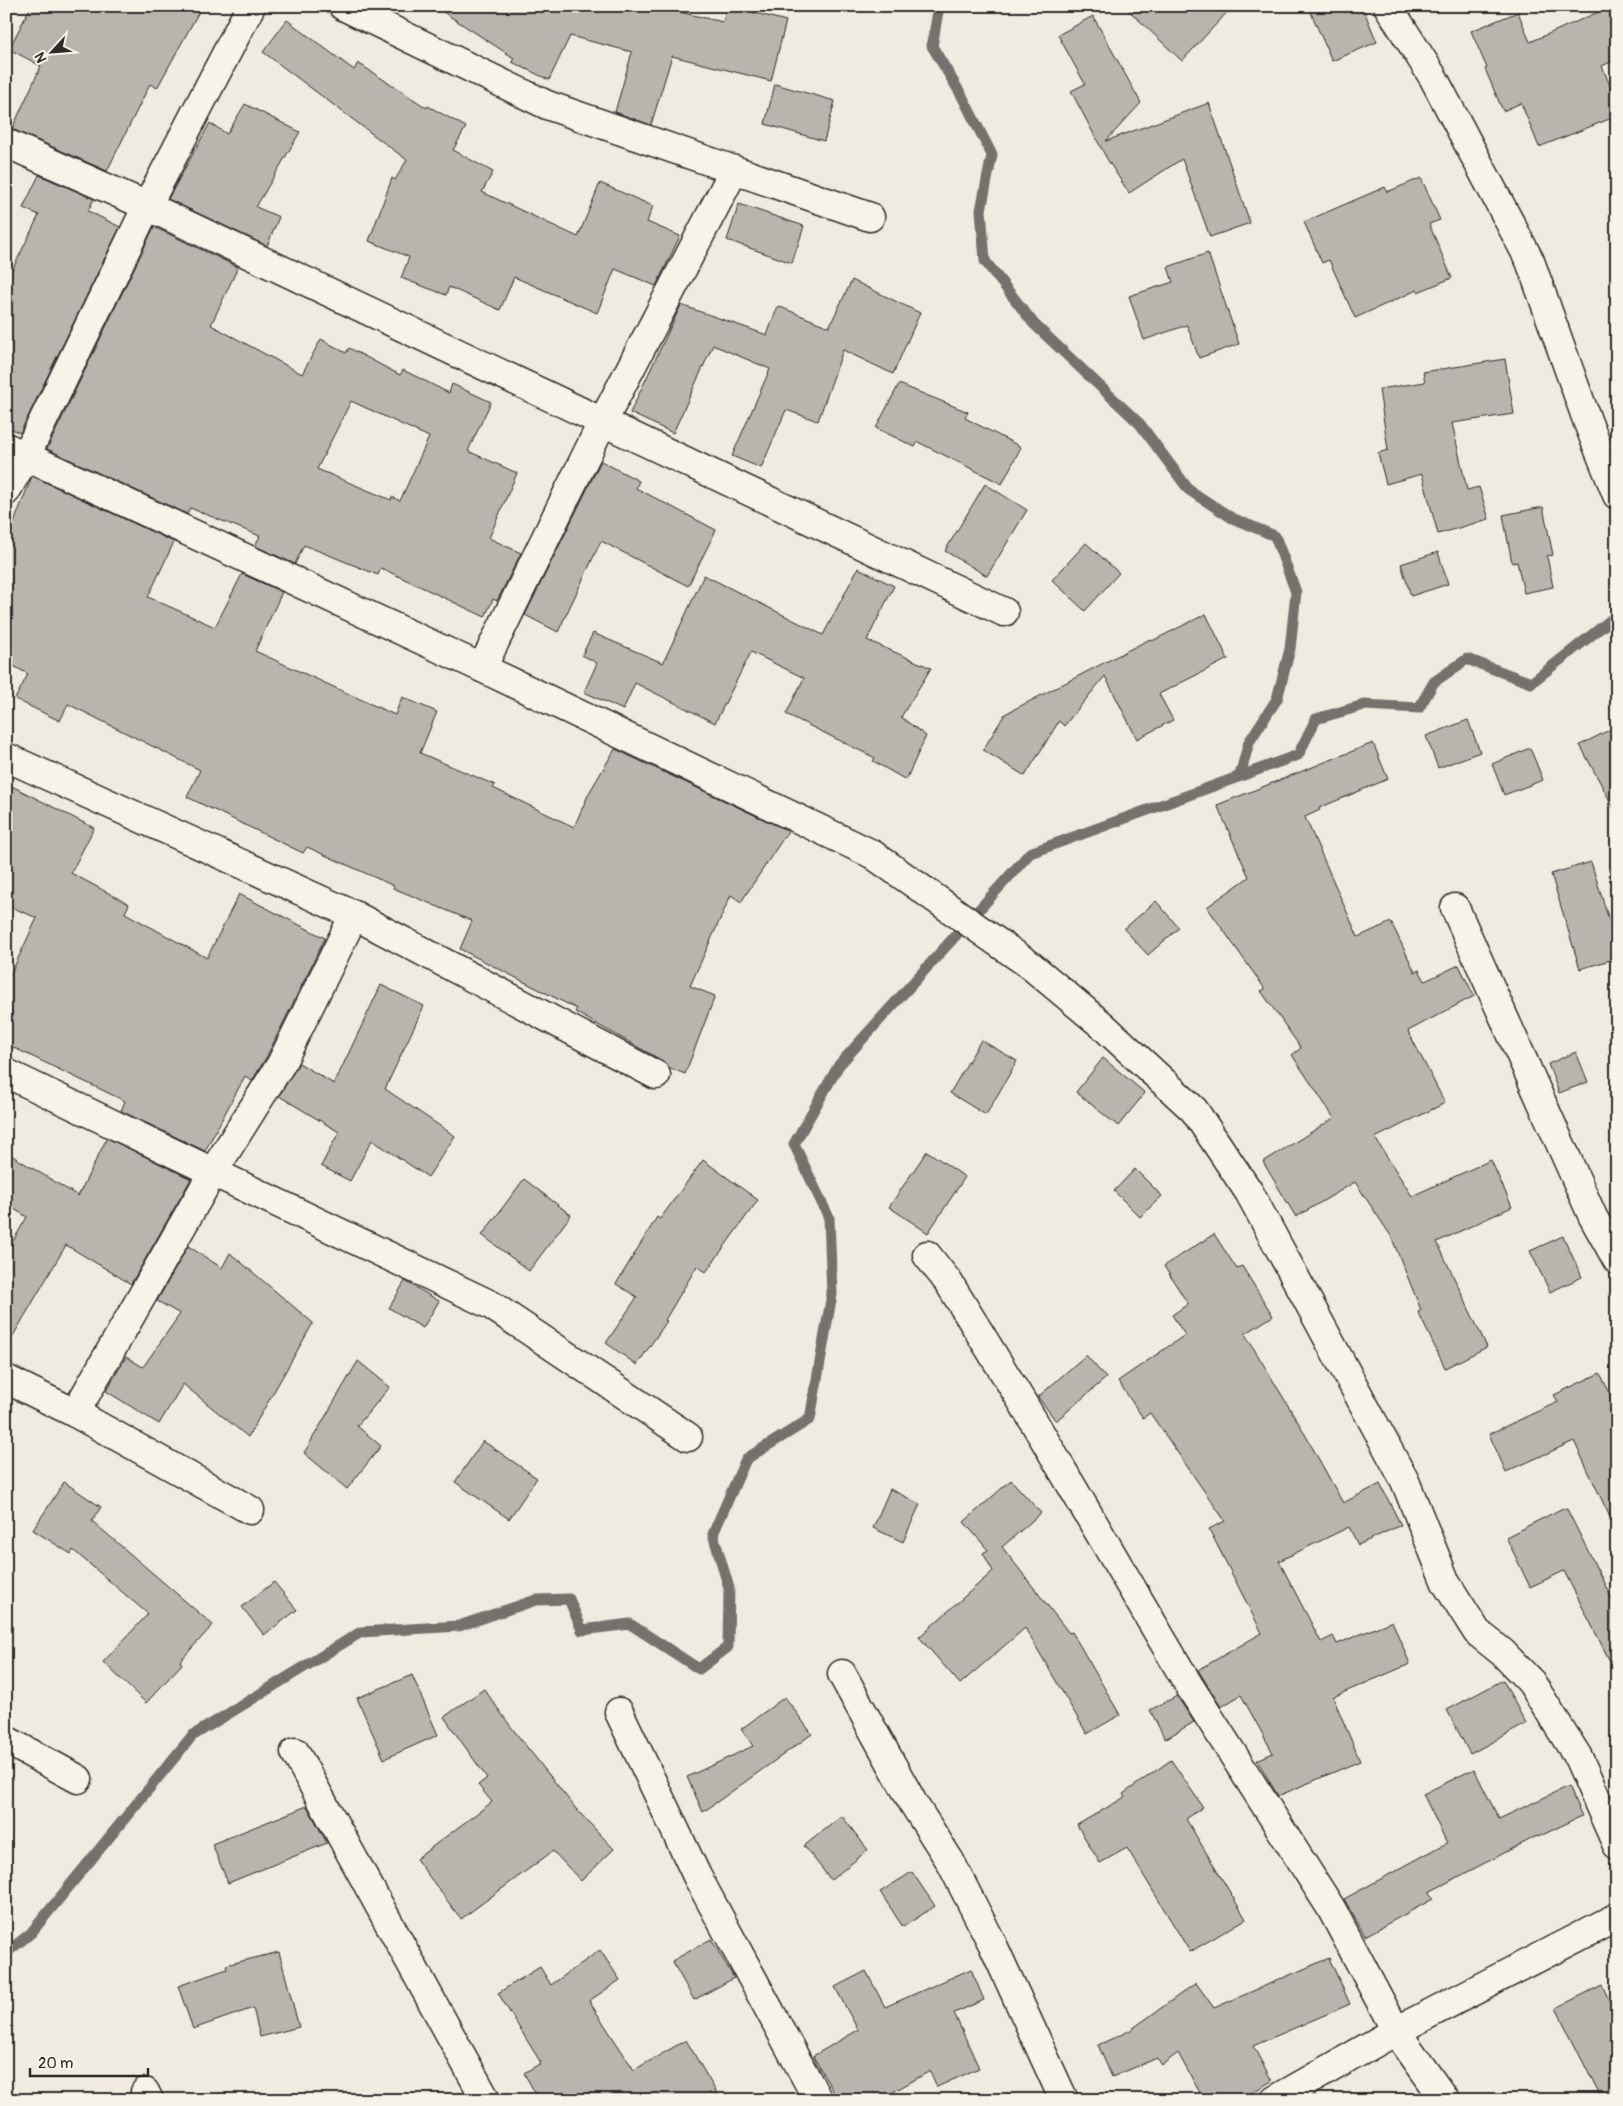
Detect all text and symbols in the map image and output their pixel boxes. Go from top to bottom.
north arrow [28,28,78,78]
text: N [31,49,50,65]
scale bar [30,2046,148,2078]
text: 20 m [38,2054,73,2073]

